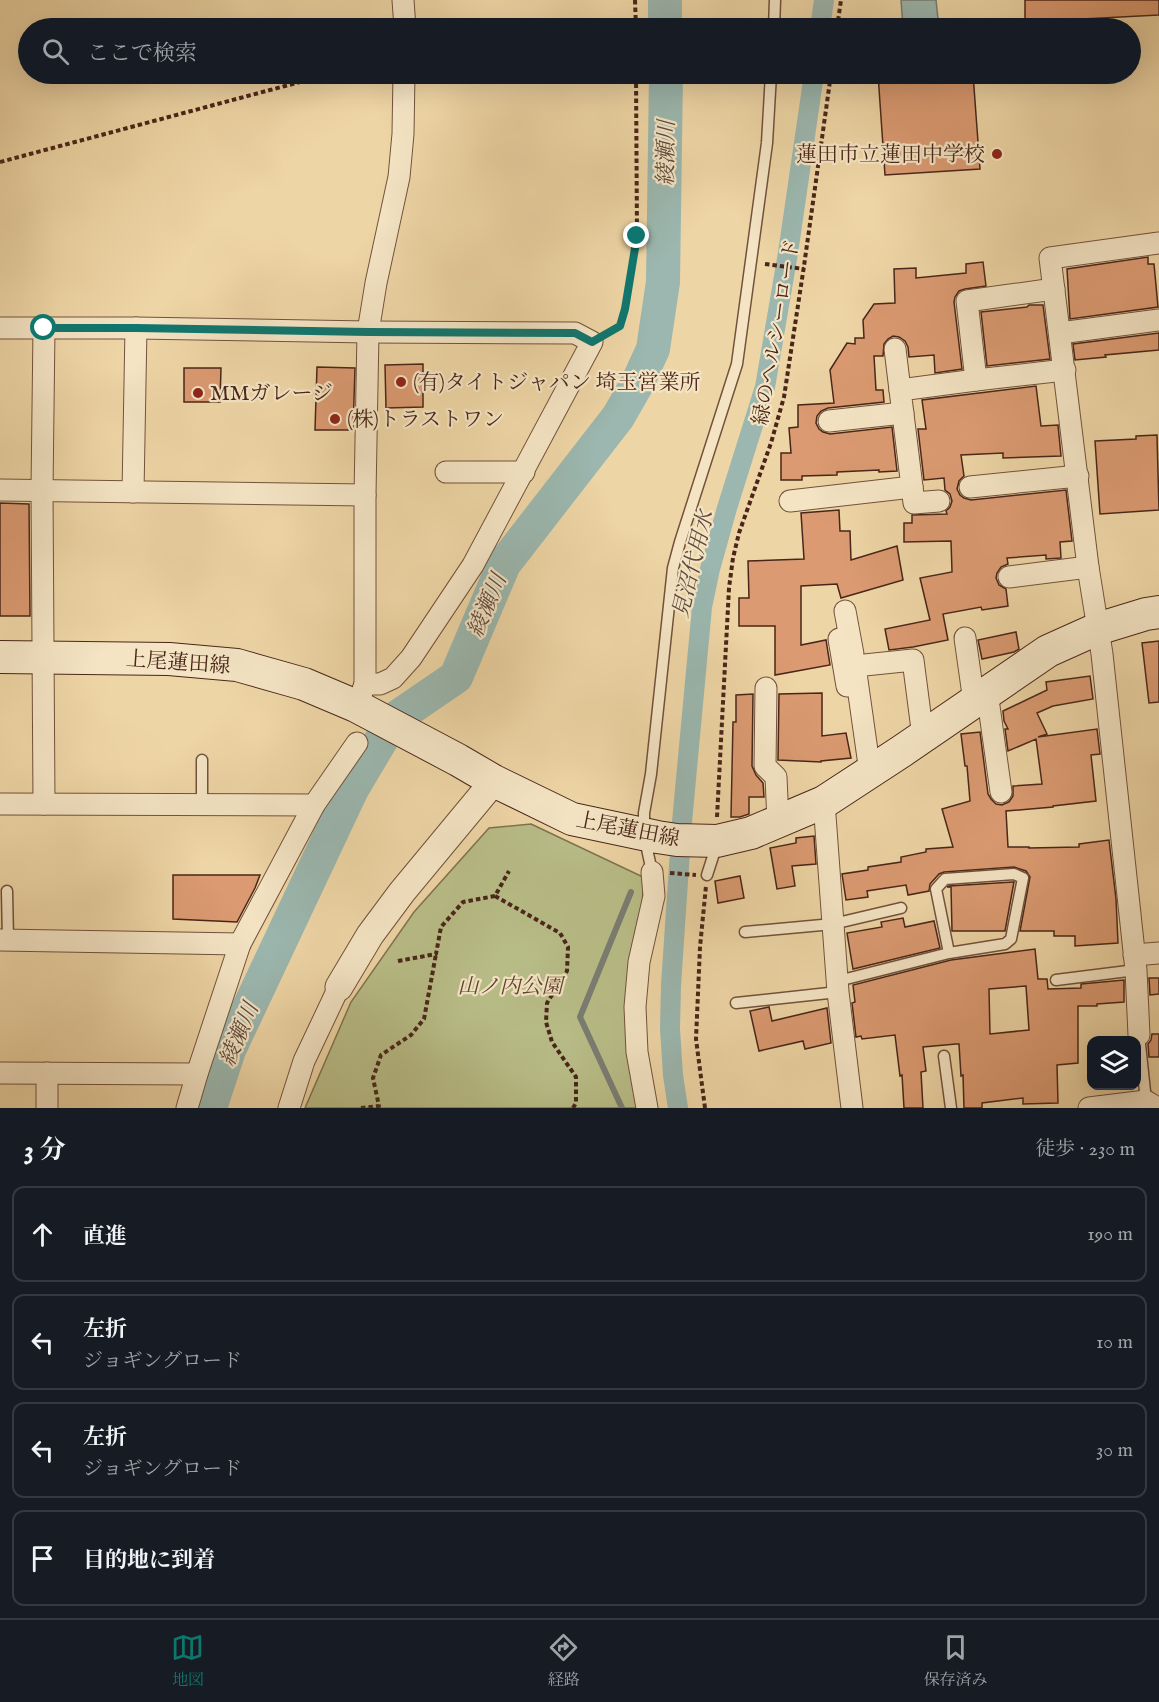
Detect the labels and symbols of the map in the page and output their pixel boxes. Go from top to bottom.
water label: 綾瀬川 [652,118,682,186]
place label: 蓮田市立蓮田中学校 [796,142,985,169]
marker: 蓮田市立蓮田中学校 [990,147,1004,161]
route end [623,222,649,248]
street label: 緑のヘルシーロード [748,237,807,427]
route start [30,314,56,340]
place label: (有)タイトジャパン 埼玉営業所 [413,370,700,397]
marker: (有)タイトジャパン 埼玉営業所 [394,375,408,389]
place label: MMガレージ [210,381,333,408]
marker: MMガレージ [191,386,205,400]
place label: (株)トラストワン [347,407,504,434]
marker: (株)トラストワン [328,412,342,426]
water label: 見沼代用水 [667,506,721,621]
water label: 綾瀬川 [462,568,514,642]
street label: 上尾蓮田線 [125,646,231,681]
street label: 上尾蓮田線 [574,807,682,854]
park label: 山ノ内公園 [458,974,565,1001]
water label: 綾瀬川 [214,997,266,1071]

